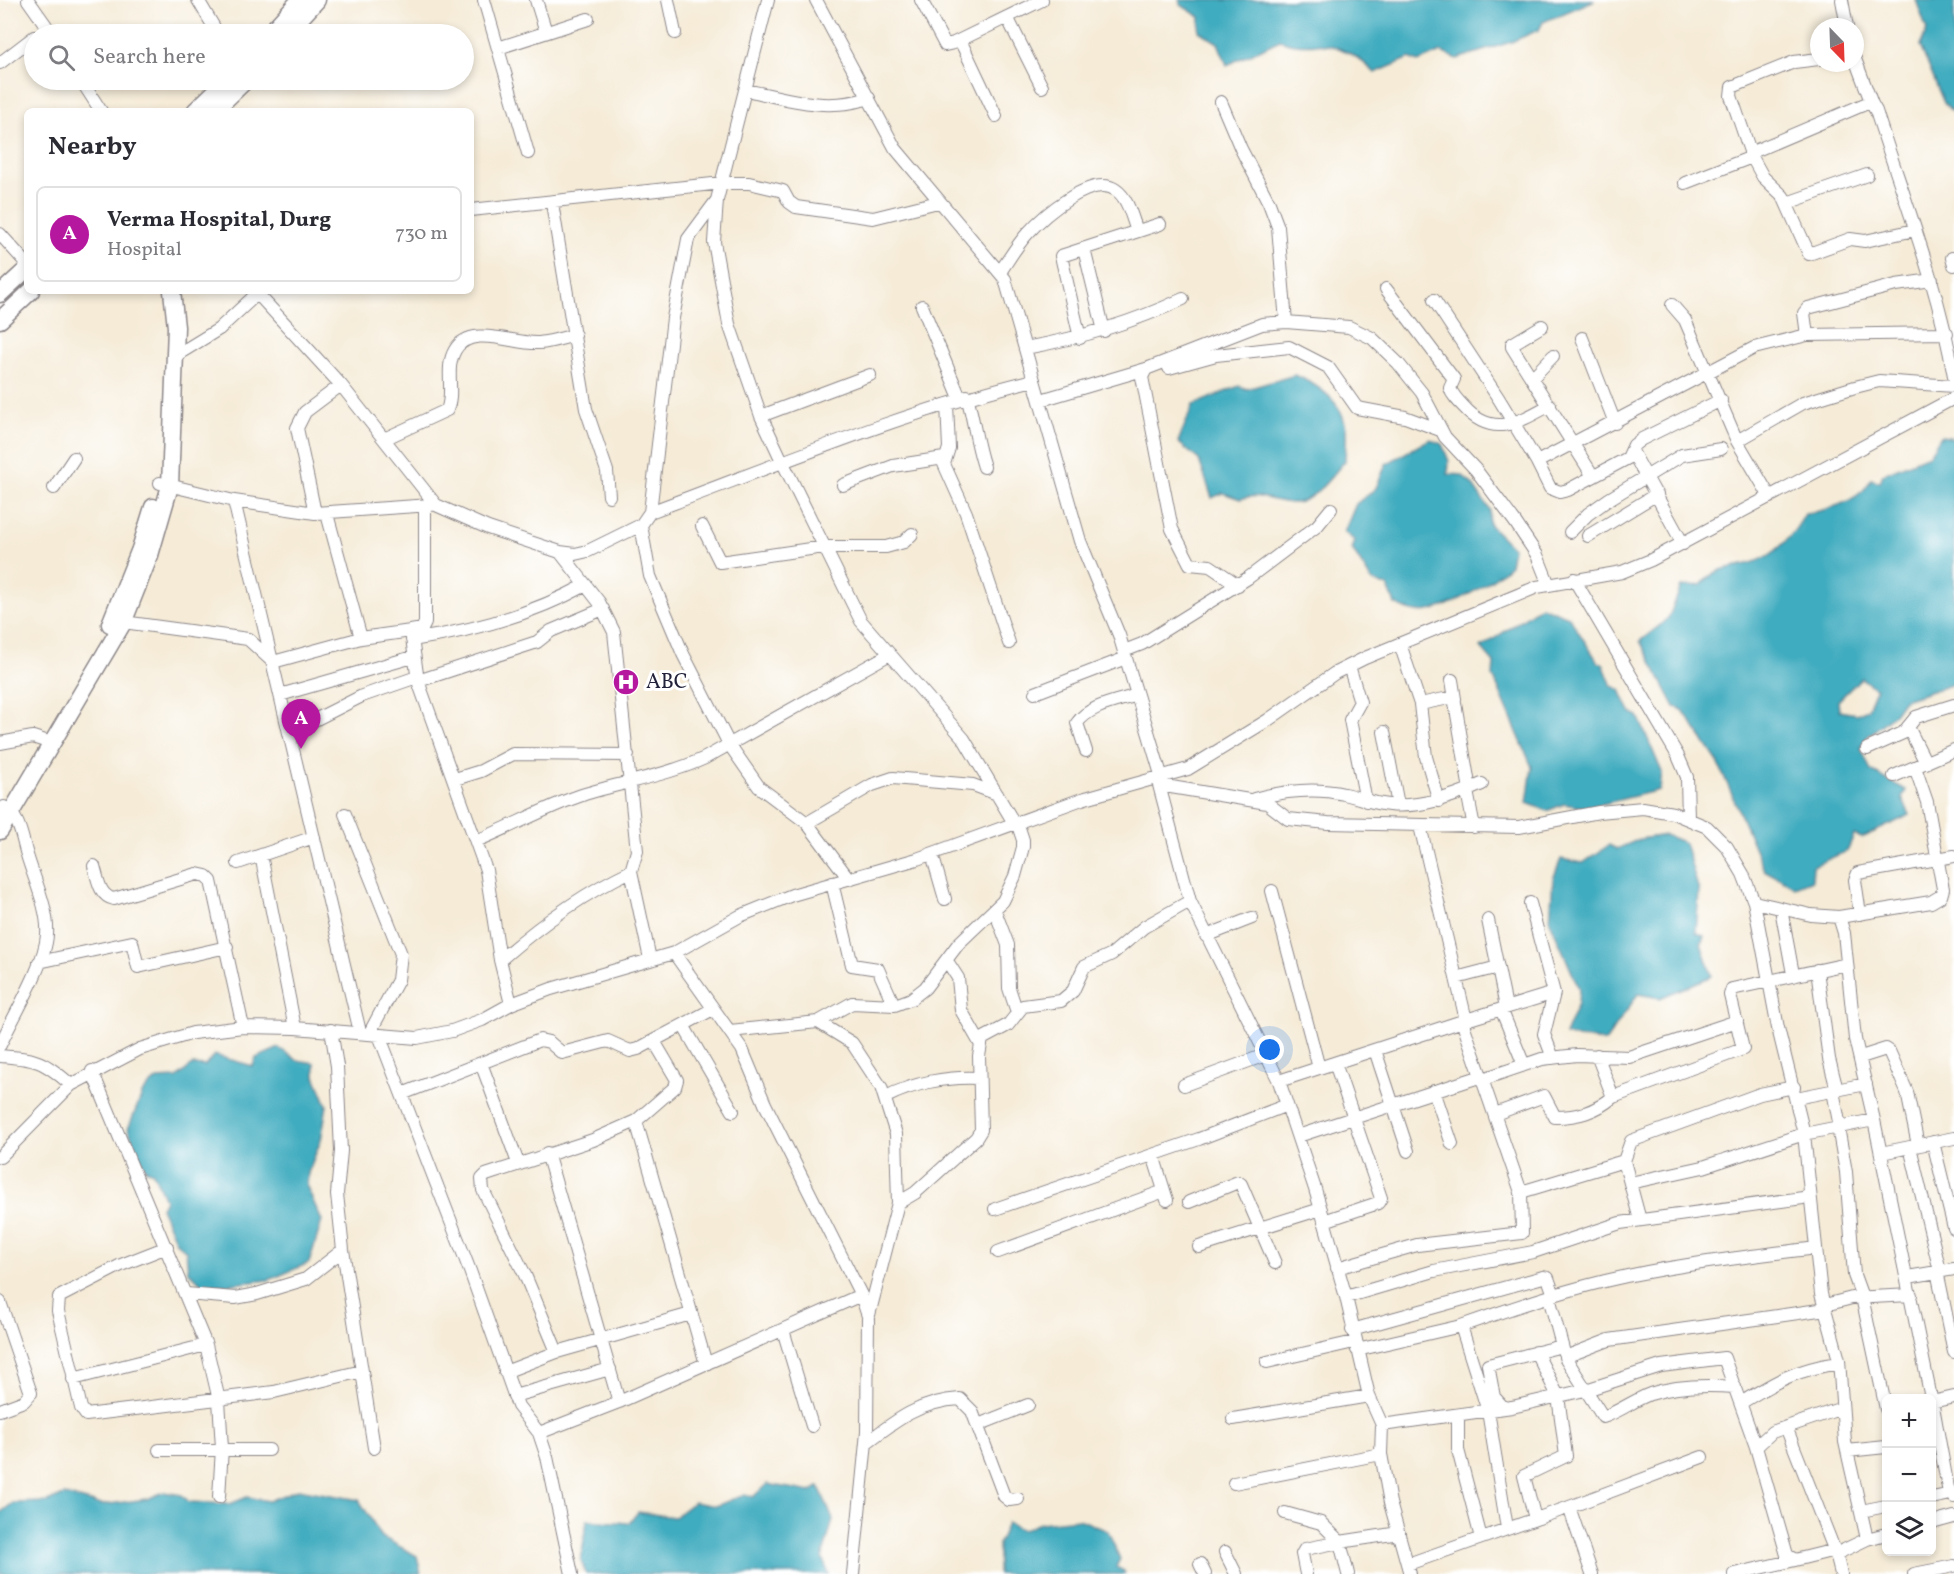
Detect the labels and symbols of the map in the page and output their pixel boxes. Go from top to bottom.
north arrow [1810,18,1864,72]
hospital icon: ABC [611,667,641,697]
place label: ABC [646,668,688,697]
pin: A [282,700,320,749]
your location [1255,1035,1284,1064]

